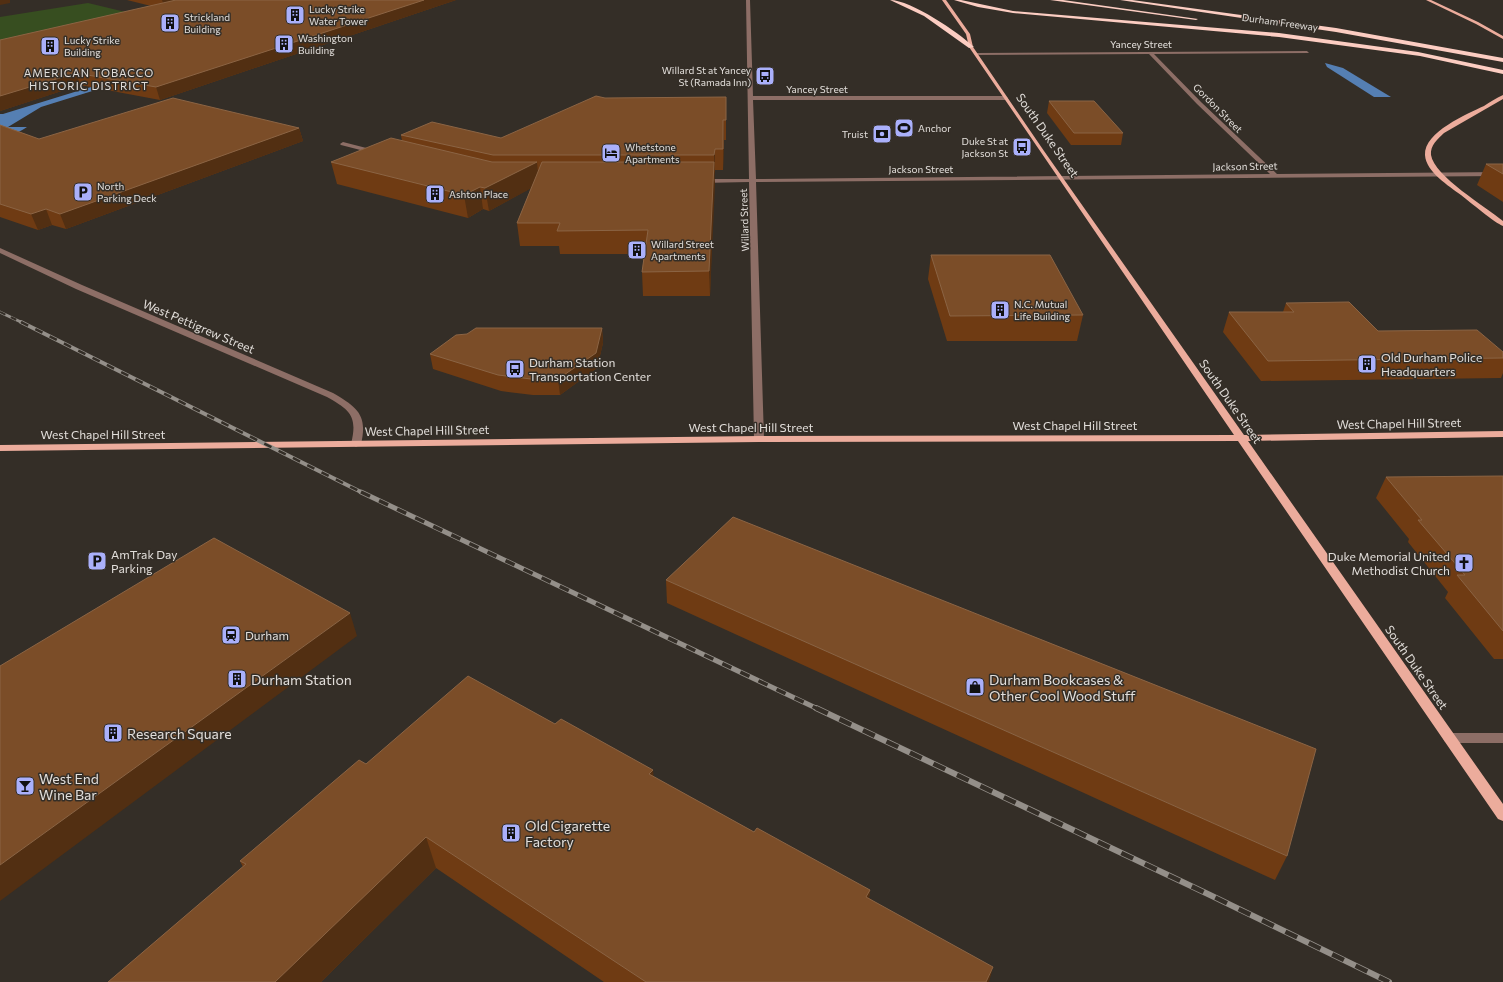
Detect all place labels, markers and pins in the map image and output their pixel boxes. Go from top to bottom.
place label: Lucky Strike Water Tower [309,3,368,27]
building icon: Lucky Strike Water Tower [284,4,306,26]
place label: Strickland Building [184,11,230,35]
building icon: Strickland Building [159,12,181,34]
place label: Washington Building [298,32,353,56]
building icon: Washington Building [273,33,295,55]
place label: Lucky Strike Building [64,34,120,58]
building icon: Lucky Strike Building [39,35,61,57]
place label: Willard St at Yancey St (Ramada Inn) [662,64,751,88]
bus stop icon: Willard St at Yancey St (Ramada Inn) [754,65,776,87]
sports icon: Anchor [893,117,915,139]
place label: Anchor [918,122,951,134]
bank icon: Truist [871,123,893,145]
place label: Truist [842,128,868,140]
place label: Duke St at Jackson St [961,135,1008,159]
bus stop icon: Duke St at Jackson St [1011,136,1033,158]
place label: Whetstone Apartments [625,141,680,165]
hotel icon: Whetstone Apartments [600,142,622,164]
place label: North Parking Deck [97,180,157,204]
parking icon: North Parking Deck [72,181,94,203]
building icon: Ashton Place [424,183,446,205]
place label: Ashton Place [449,188,508,200]
place label: Willard Street Apartments [651,238,714,262]
building icon: Willard Street Apartments [626,239,648,261]
place label: N.C. Mutual Life Building [1014,298,1070,322]
building icon: N.C. Mutual Life Building [989,299,1011,321]
place label: Old Durham Police Headquarters [1381,350,1482,378]
building icon: Old Durham Police Headquarters [1356,353,1378,375]
place label: Durham Station Transportation Center [529,355,651,383]
bus stop icon: Durham Station Transportation Center [504,358,526,380]
place label: AmTrak Day Parking [111,547,177,575]
place label: Duke Memorial United Methodist Church [1328,549,1450,577]
parking icon: AmTrak Day Parking [86,550,108,572]
church icon: Duke Memorial United Methodist Church [1453,552,1475,574]
station icon: Durham [220,624,242,646]
place label: Durham [245,628,289,642]
building icon: Durham Station [226,668,248,690]
place label: Durham Station [251,671,352,688]
place label: Durham Bookcases & Other Cool Wood Stuff [989,671,1136,704]
shop icon: Durham Bookcases & Other Cool Wood Stuff [964,676,986,698]
building icon: Research Square [102,722,124,744]
place label: Research Square [127,725,232,742]
place label: West End Wine Bar [39,770,99,803]
bar icon: West End Wine Bar [14,775,36,797]
place label: Old Cigarette Factory [525,817,610,850]
building icon: Old Cigarette Factory [500,822,522,844]

